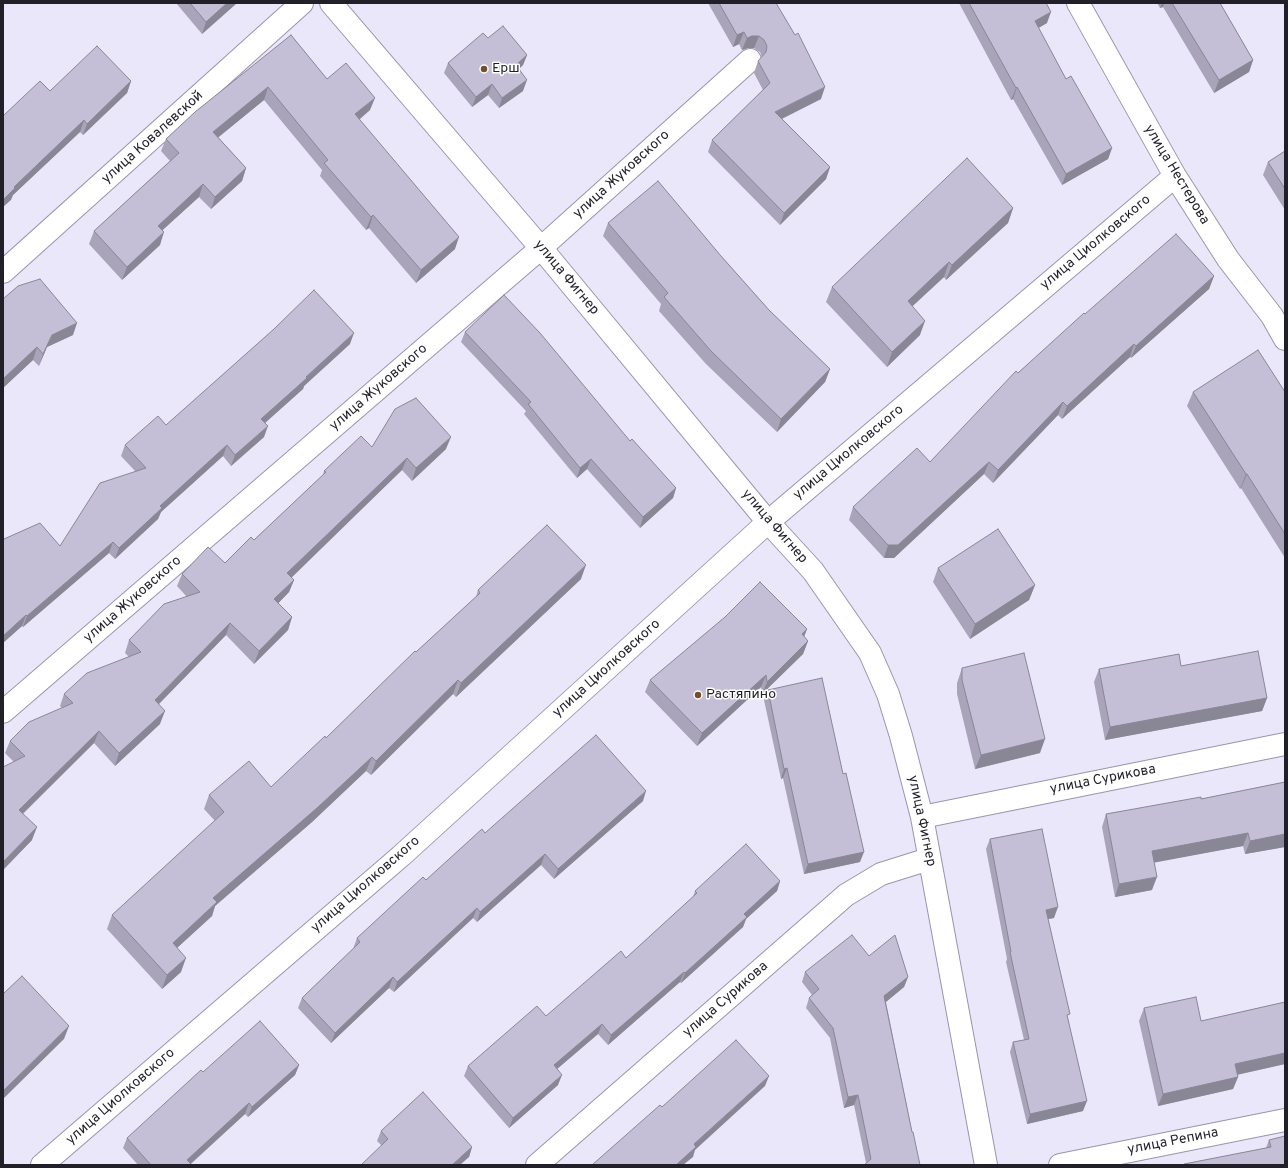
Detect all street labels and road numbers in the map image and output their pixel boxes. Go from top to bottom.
street label: улица Ковалевской [99,88,207,188]
street label: улица Нестерова [1140,122,1212,228]
street label: улица Жуковского [570,127,674,223]
street label: улица Циолковского [1037,192,1155,294]
street label: улица Фигнер [530,237,602,319]
street label: улица Жуковского [327,341,431,435]
street label: улица Циолковского [790,402,908,504]
street label: улица Фигнер [737,487,811,567]
street label: улица Жуковского [81,553,185,647]
street label: улица Циолковского [550,616,664,722]
street label: улица Сурикова [1049,762,1157,798]
street label: улица Фигнер [903,774,939,868]
street label: улица Циолковского [308,833,424,937]
street label: улица Сурикова [680,958,772,1042]
street label: улица Циолковского [63,1045,179,1149]
street label: улица Репина [1126,1125,1220,1159]

